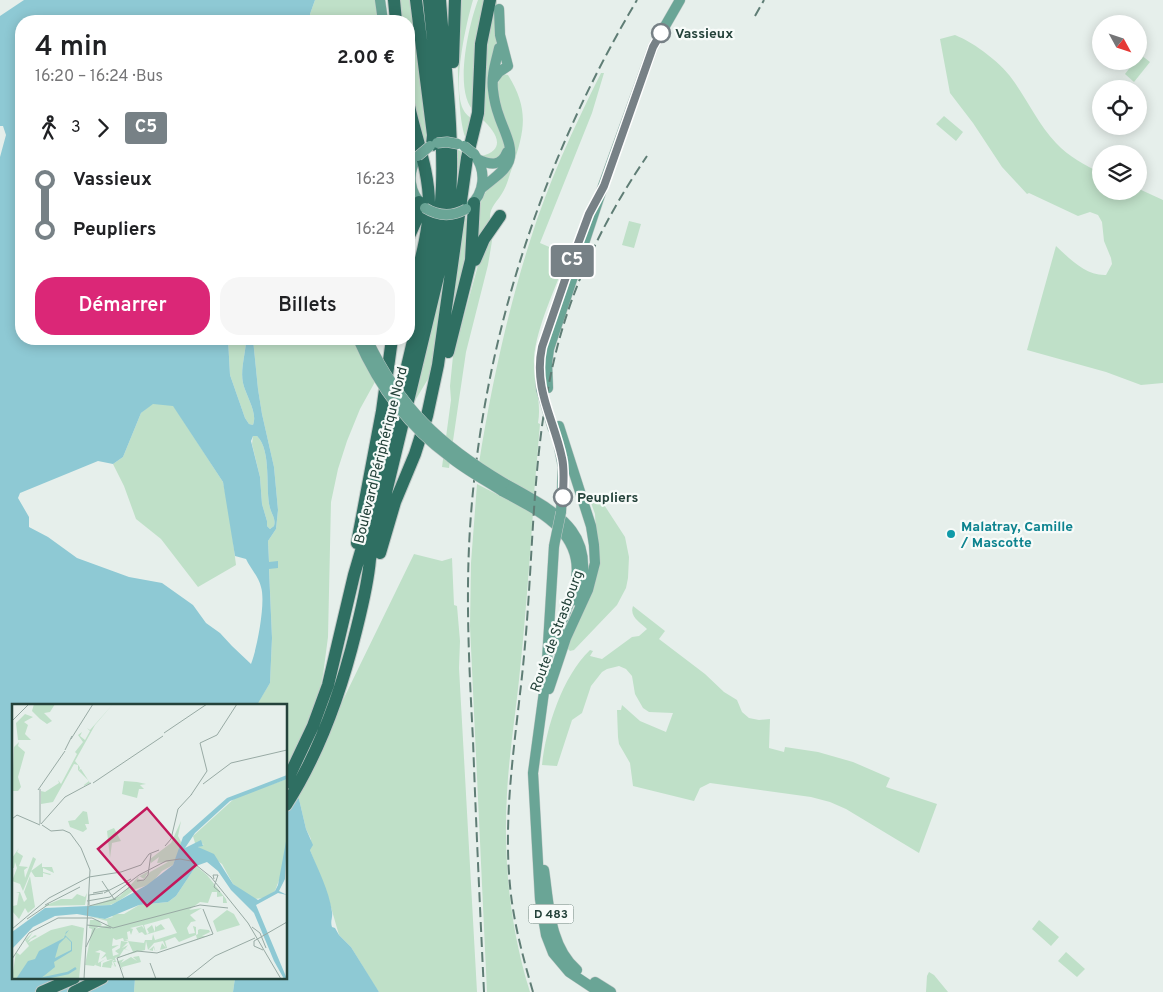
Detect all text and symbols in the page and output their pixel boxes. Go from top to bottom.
north arrow [1092,15,1148,70]
map controls [1092,15,1147,200]
marker: Vassieux [651,23,671,43]
place label: Vassieux [675,26,733,43]
text: 4 min [35,30,108,66]
text: 2.00 € [337,46,395,70]
text: 16:20 – 16:24 · Bus [35,67,163,87]
button: locate [1092,80,1147,135]
icon: walk [35,114,63,142]
icon: forward [89,114,117,142]
text: C5 [135,116,157,139]
text: 3 [71,118,81,138]
button: layers [1092,145,1147,200]
text: Vassieux [73,168,152,192]
text: 16:23 [356,170,395,190]
text: Peupliers [73,218,156,242]
text: 16:24 [356,220,395,240]
line badge: C5 [550,245,594,277]
text: C5 [561,249,583,272]
button: Démarrer [35,277,210,335]
button: Billets [220,277,395,335]
street label: Boulevard Périphérique Nord [351,365,412,546]
marker: Peupliers [553,487,573,507]
place label: Peupliers [577,490,639,507]
place label: Malatray, Camille / Mascotte [960,519,1073,552]
marker: Malatray, Camille / Mascotte [945,528,957,540]
street label: Route de Strasbourg [527,568,587,695]
inset map [12,704,288,980]
road number: D 483 [528,904,574,924]

